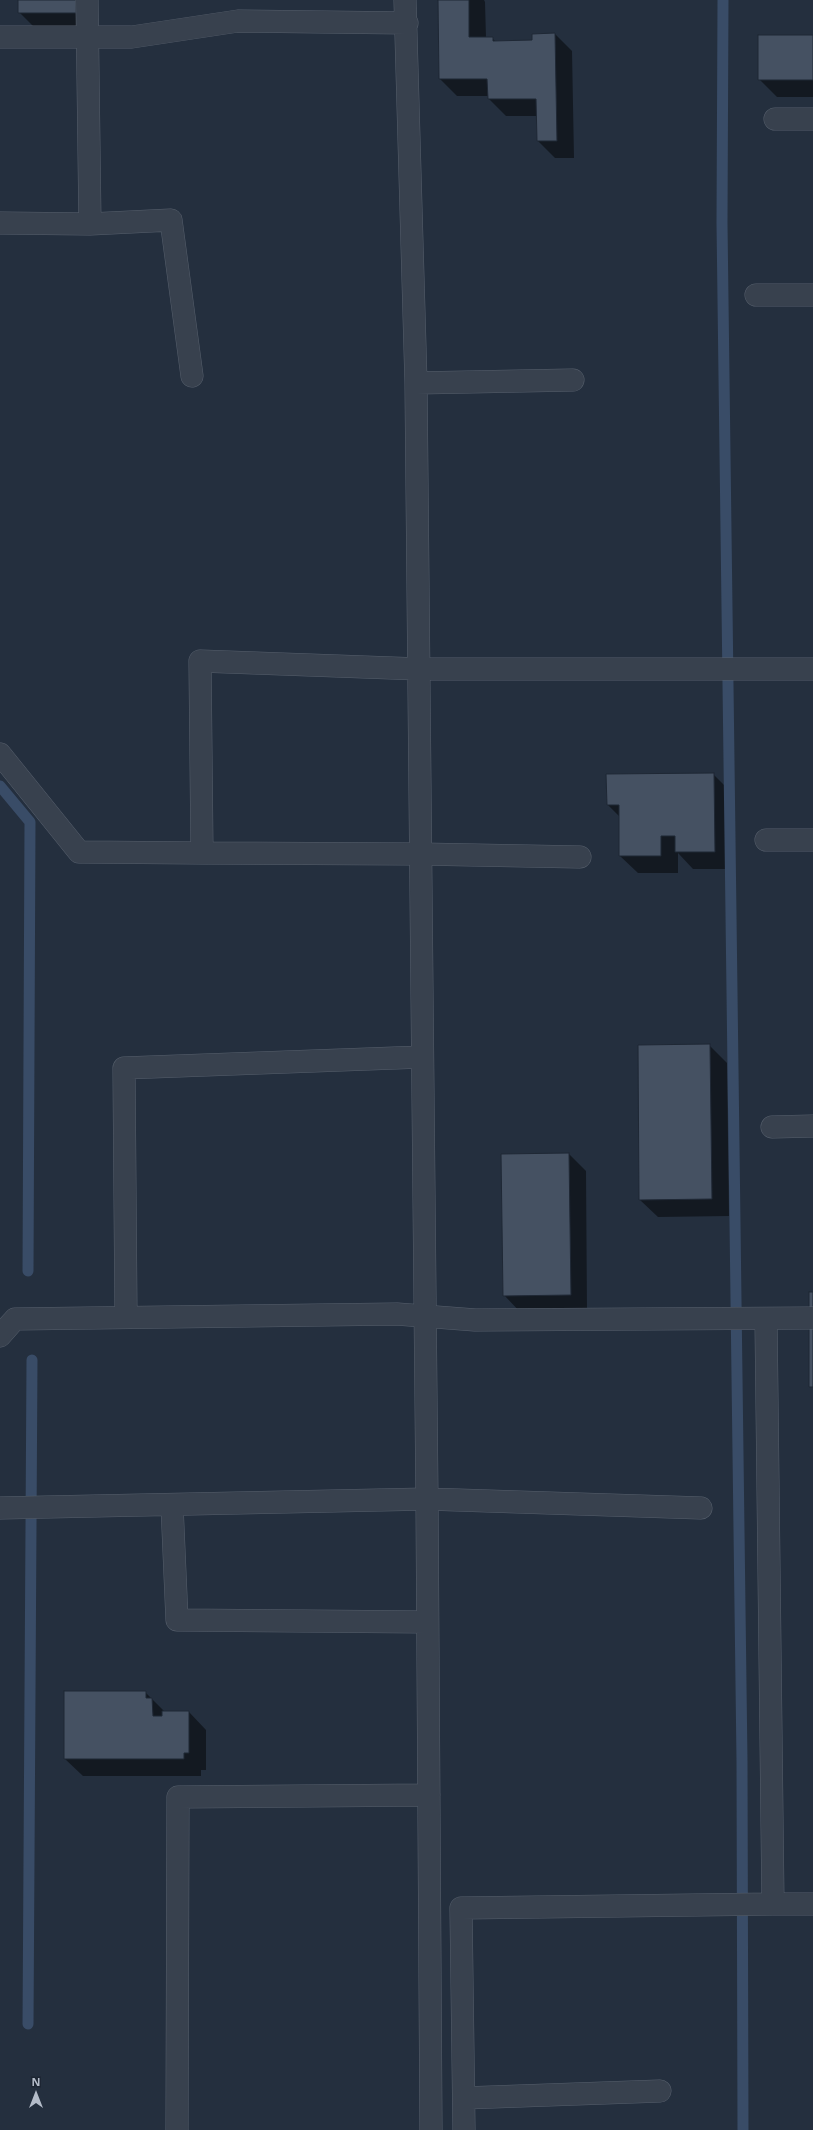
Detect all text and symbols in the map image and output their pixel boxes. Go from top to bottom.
north arrow [16,2074,56,2114]
text: N [32,2074,40,2089]

